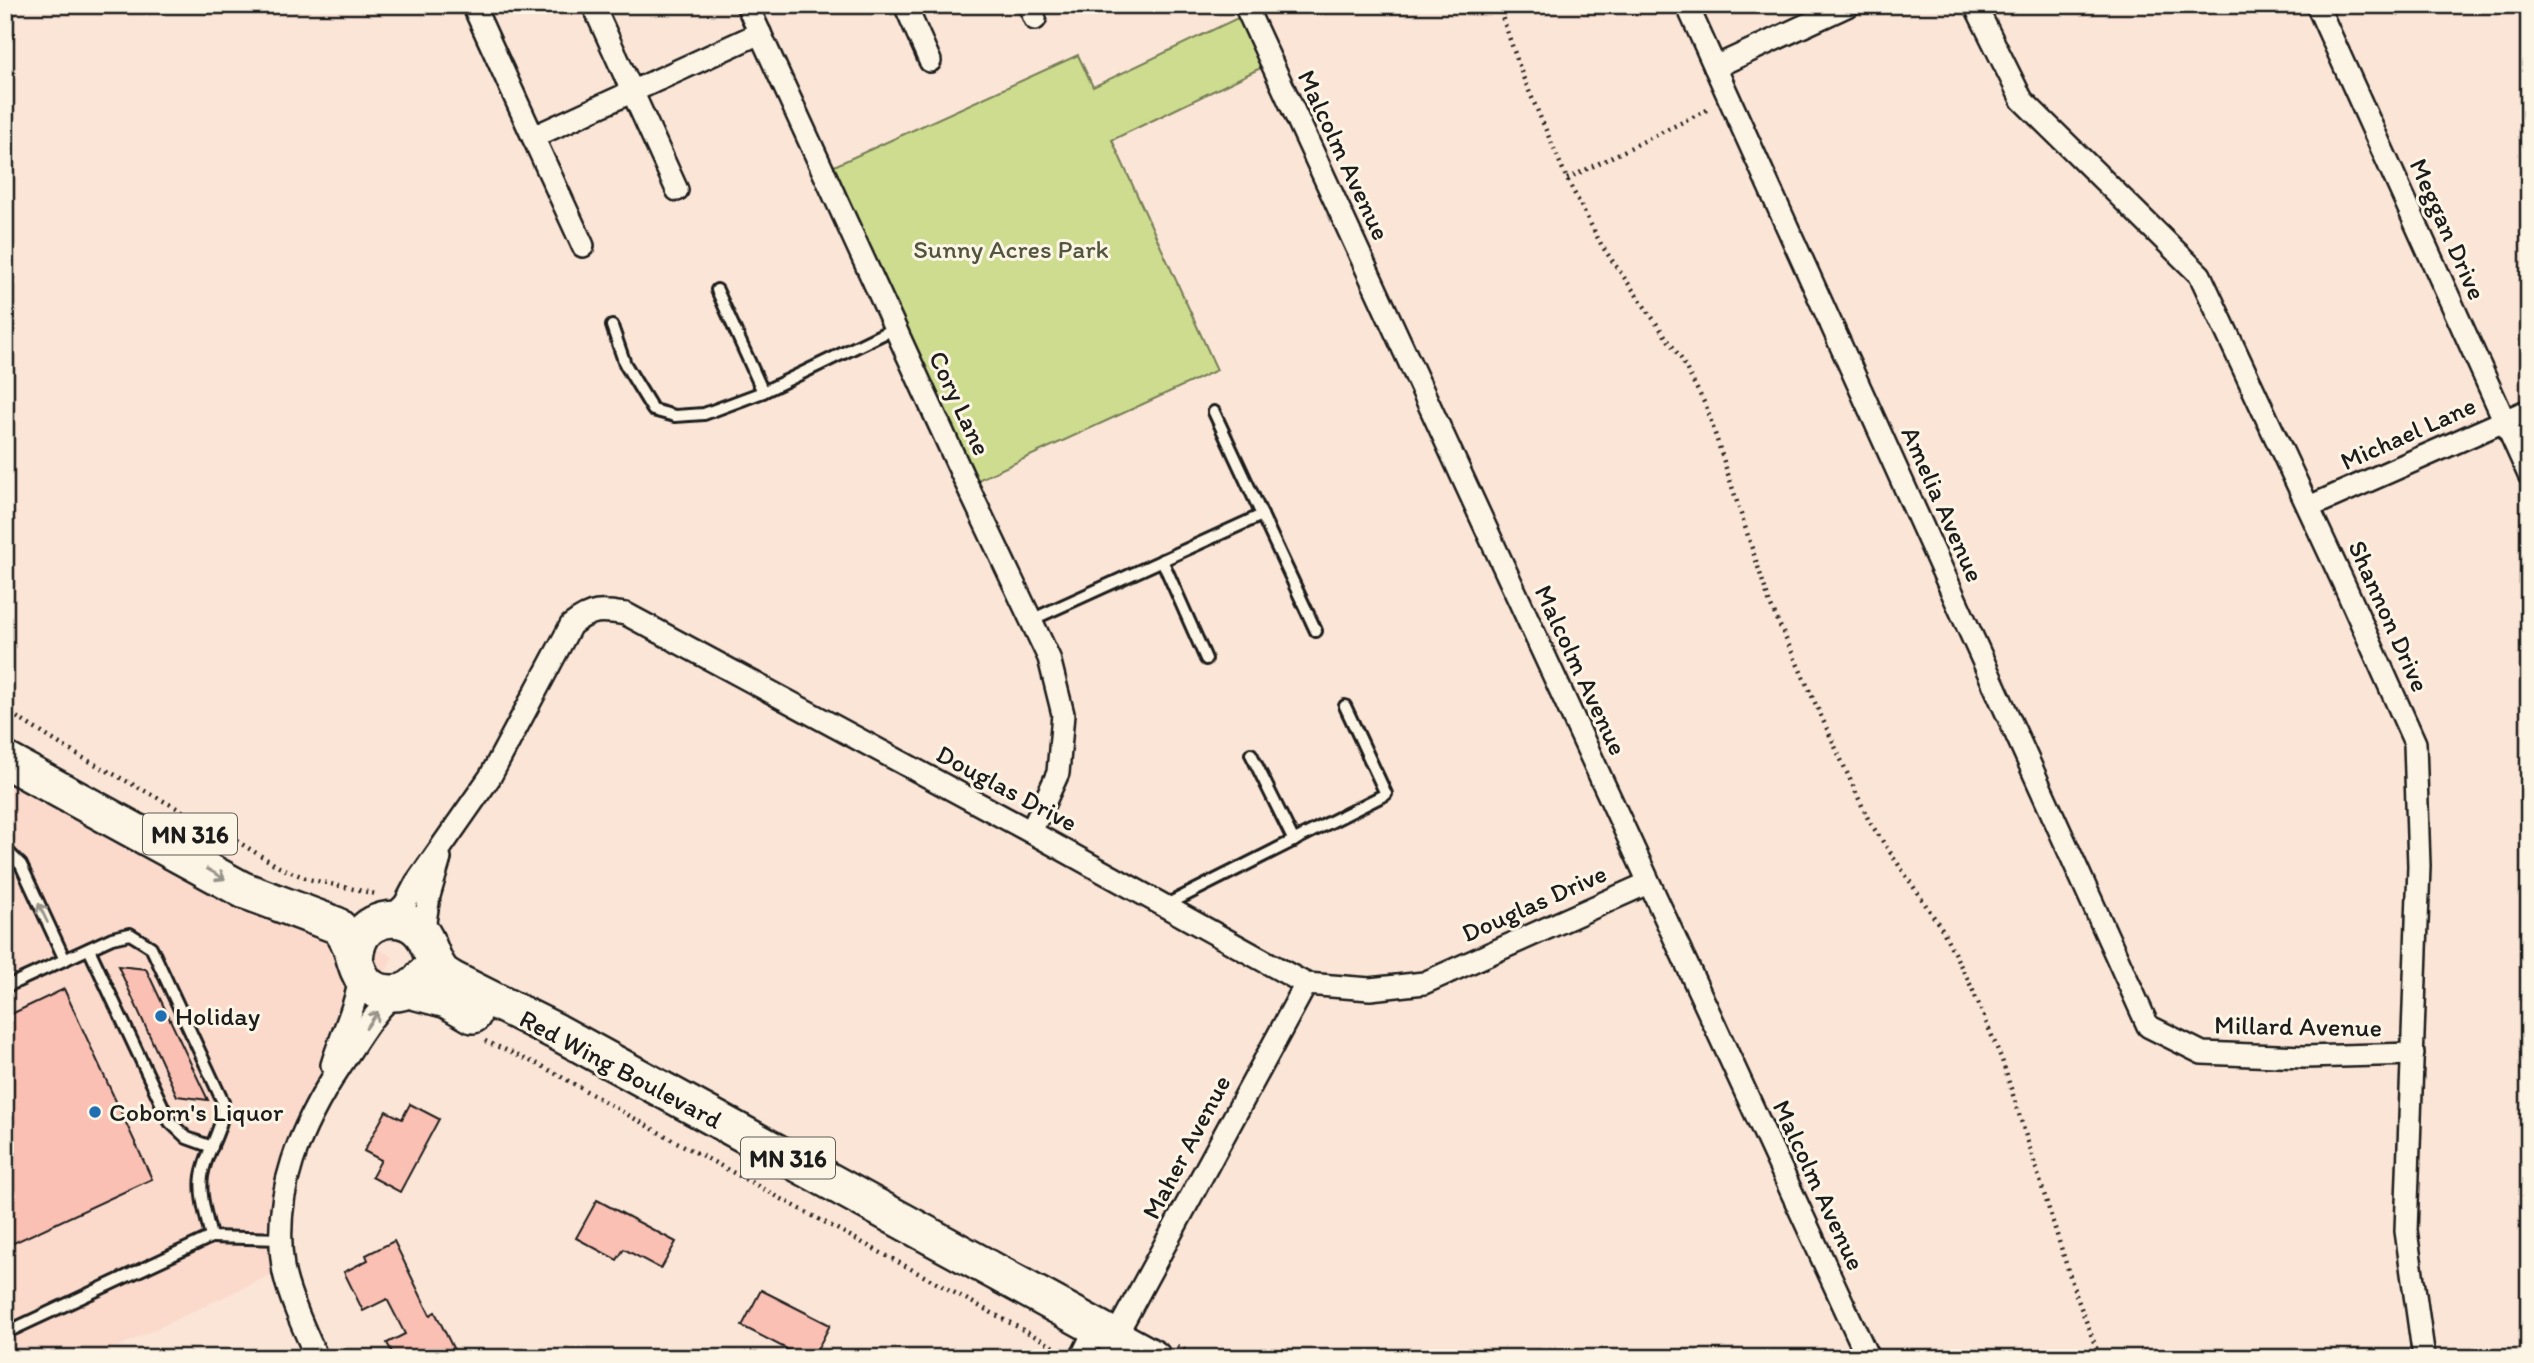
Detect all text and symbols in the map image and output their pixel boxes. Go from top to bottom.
street label: Malcolm Avenue [1291,65,1397,245]
street label: Meggan Drive [2403,153,2493,305]
park label: Sunny Acres Park [913,233,1109,265]
street label: Cory Lane [922,346,998,460]
street label: Michael Lane [2335,389,2481,477]
street label: Amelia Avenue [1894,421,1992,587]
street label: Shannon Drive [2341,535,2437,697]
street label: Malcolm Avenue [1528,580,1634,760]
street label: Douglas Drive [931,737,1083,839]
road number: MN 316 [143,814,237,854]
street label: Douglas Drive [1457,857,1611,949]
one-way arrow [205,868,226,881]
one-way arrow [36,902,49,924]
place label: Holiday [175,1000,260,1032]
street label: Red Wing Boulevard [514,1002,728,1136]
marker: Holiday [153,1008,169,1024]
street label: Millard Avenue [2214,1009,2382,1043]
one-way arrow [364,1010,379,1029]
street label: Maher Avenue [1135,1069,1237,1225]
street label: Malcolm Avenue [1766,1095,1872,1275]
place label: Coborn's Liquor [109,1096,284,1128]
marker: Coborn's Liquor [87,1104,103,1120]
road number: MN 316 [741,1138,835,1178]

